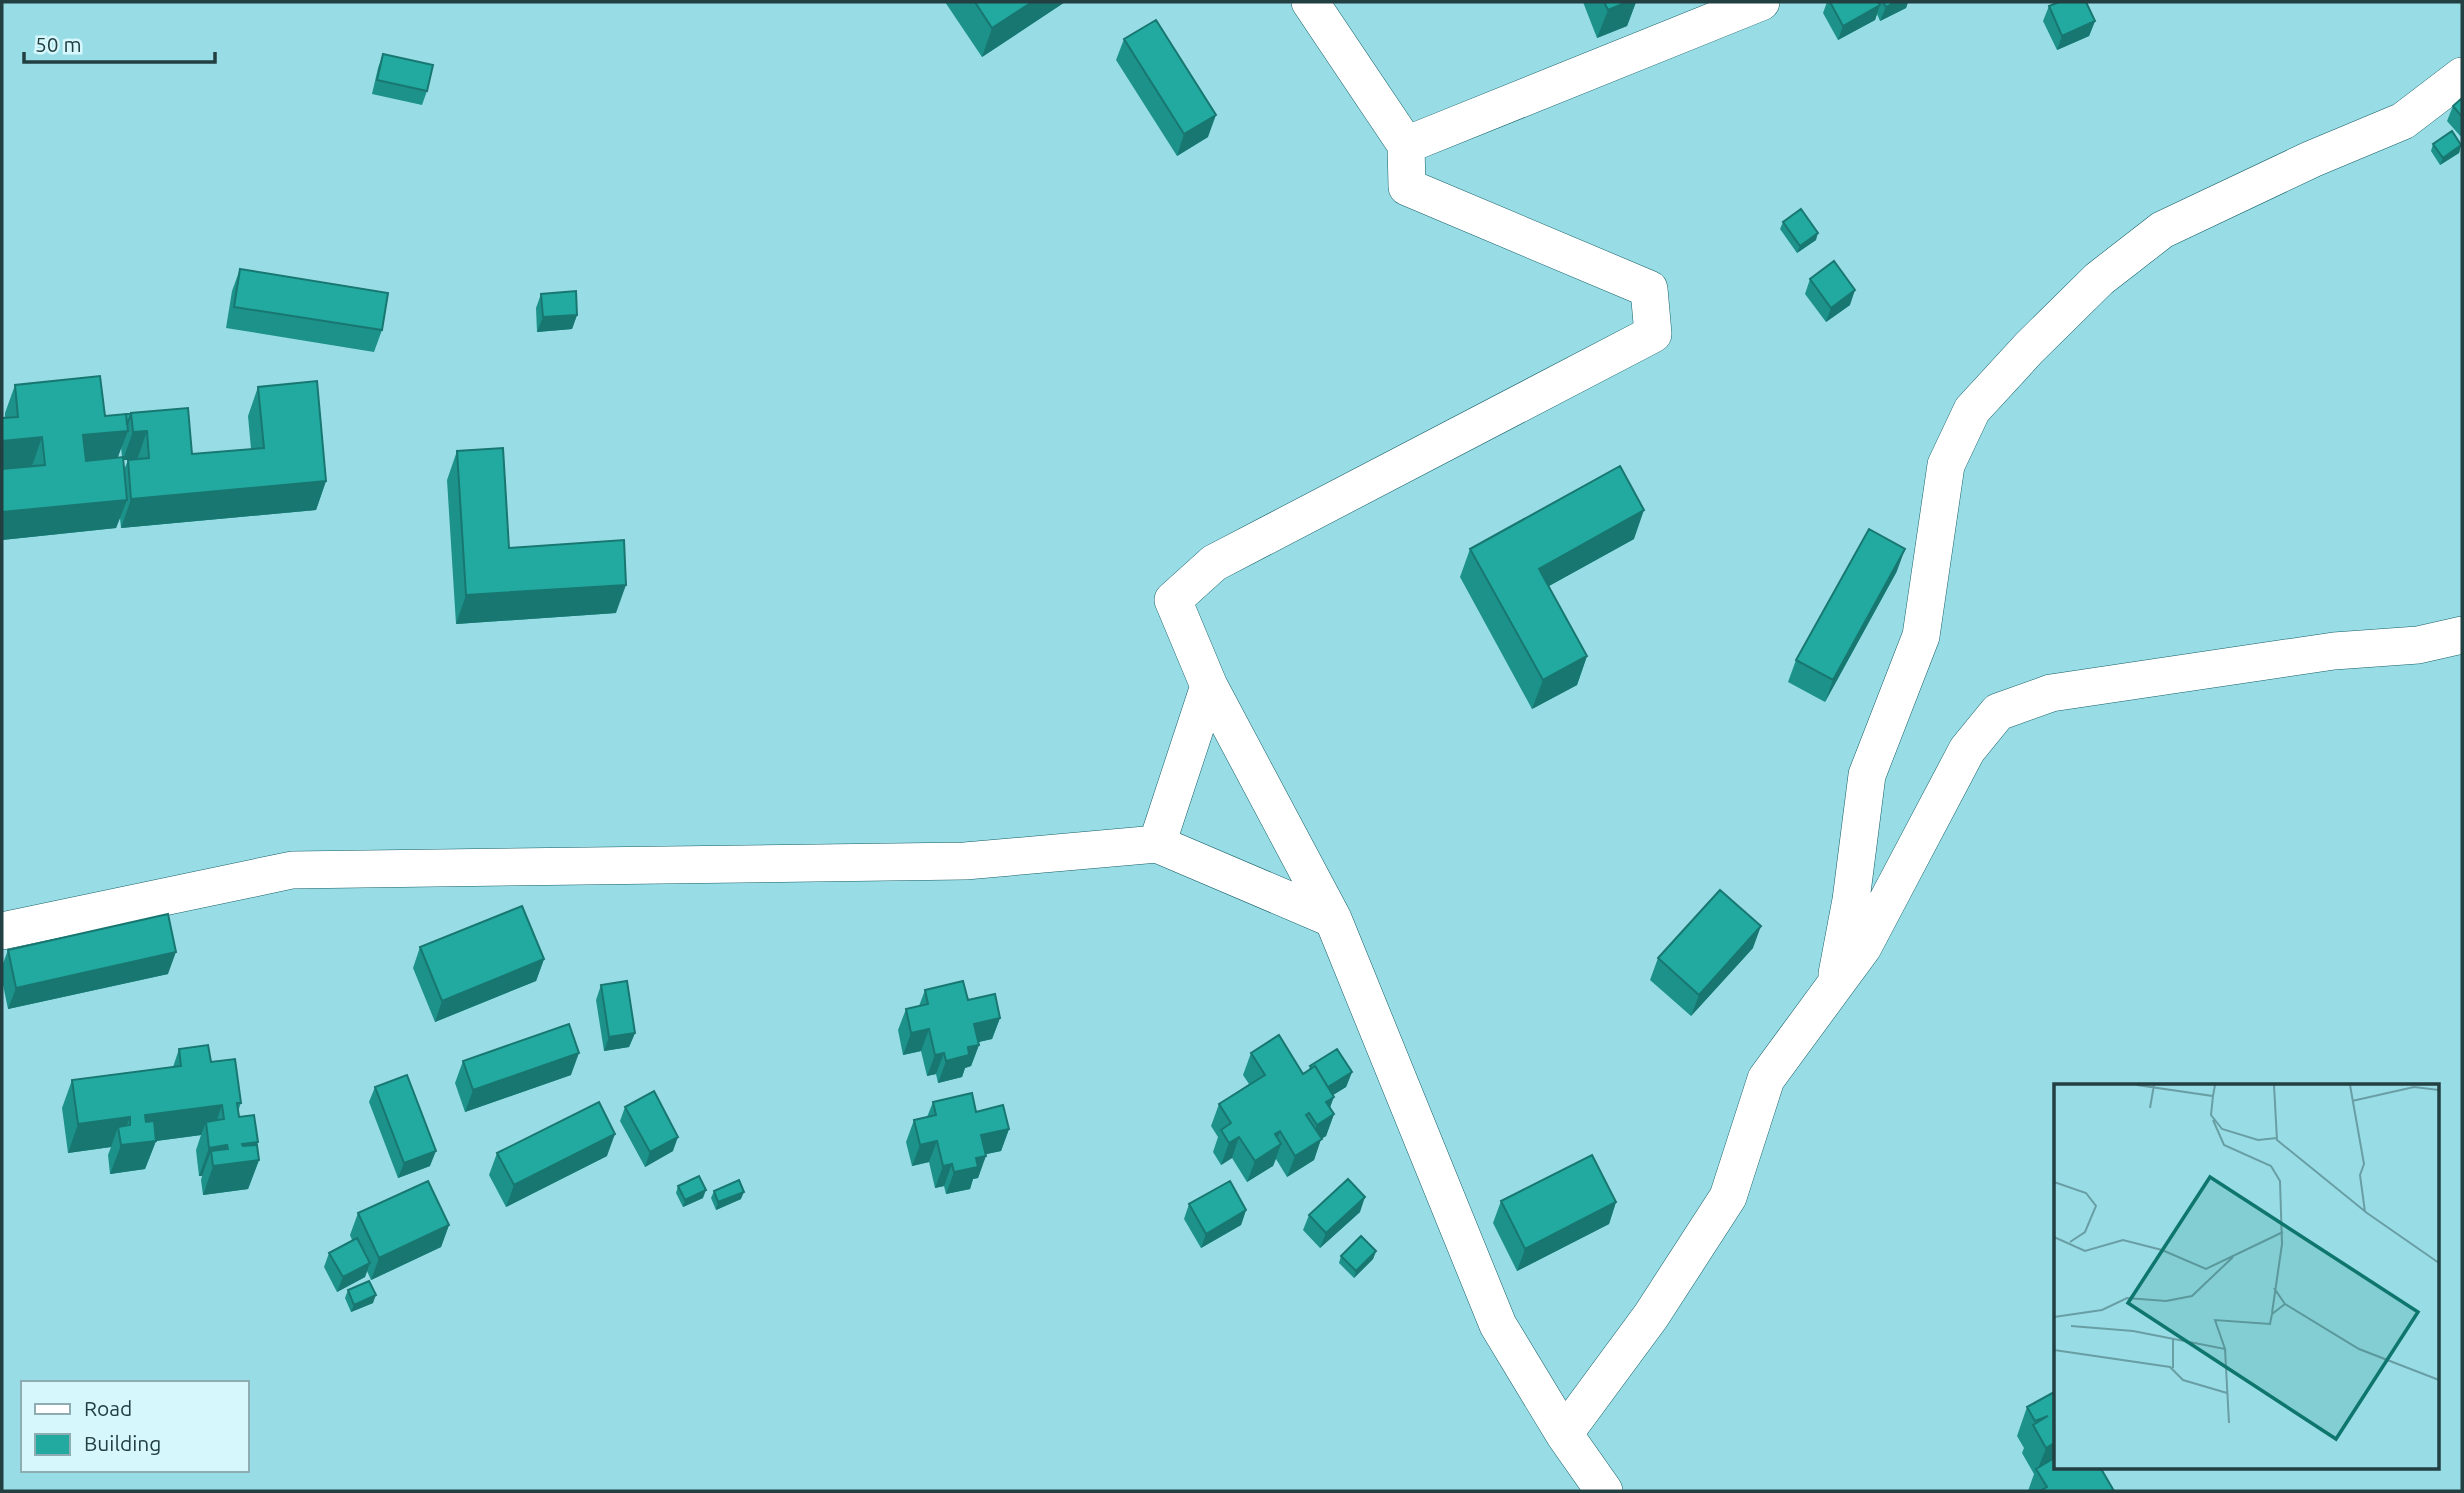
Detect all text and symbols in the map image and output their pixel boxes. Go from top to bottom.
scale bar [24,21,215,65]
text: 50 m [35,32,82,56]
inset map [2054,1084,2440,1468]
legend [21,1381,248,1472]
text: Road [84,1396,132,1420]
text: Building [84,1431,161,1455]

